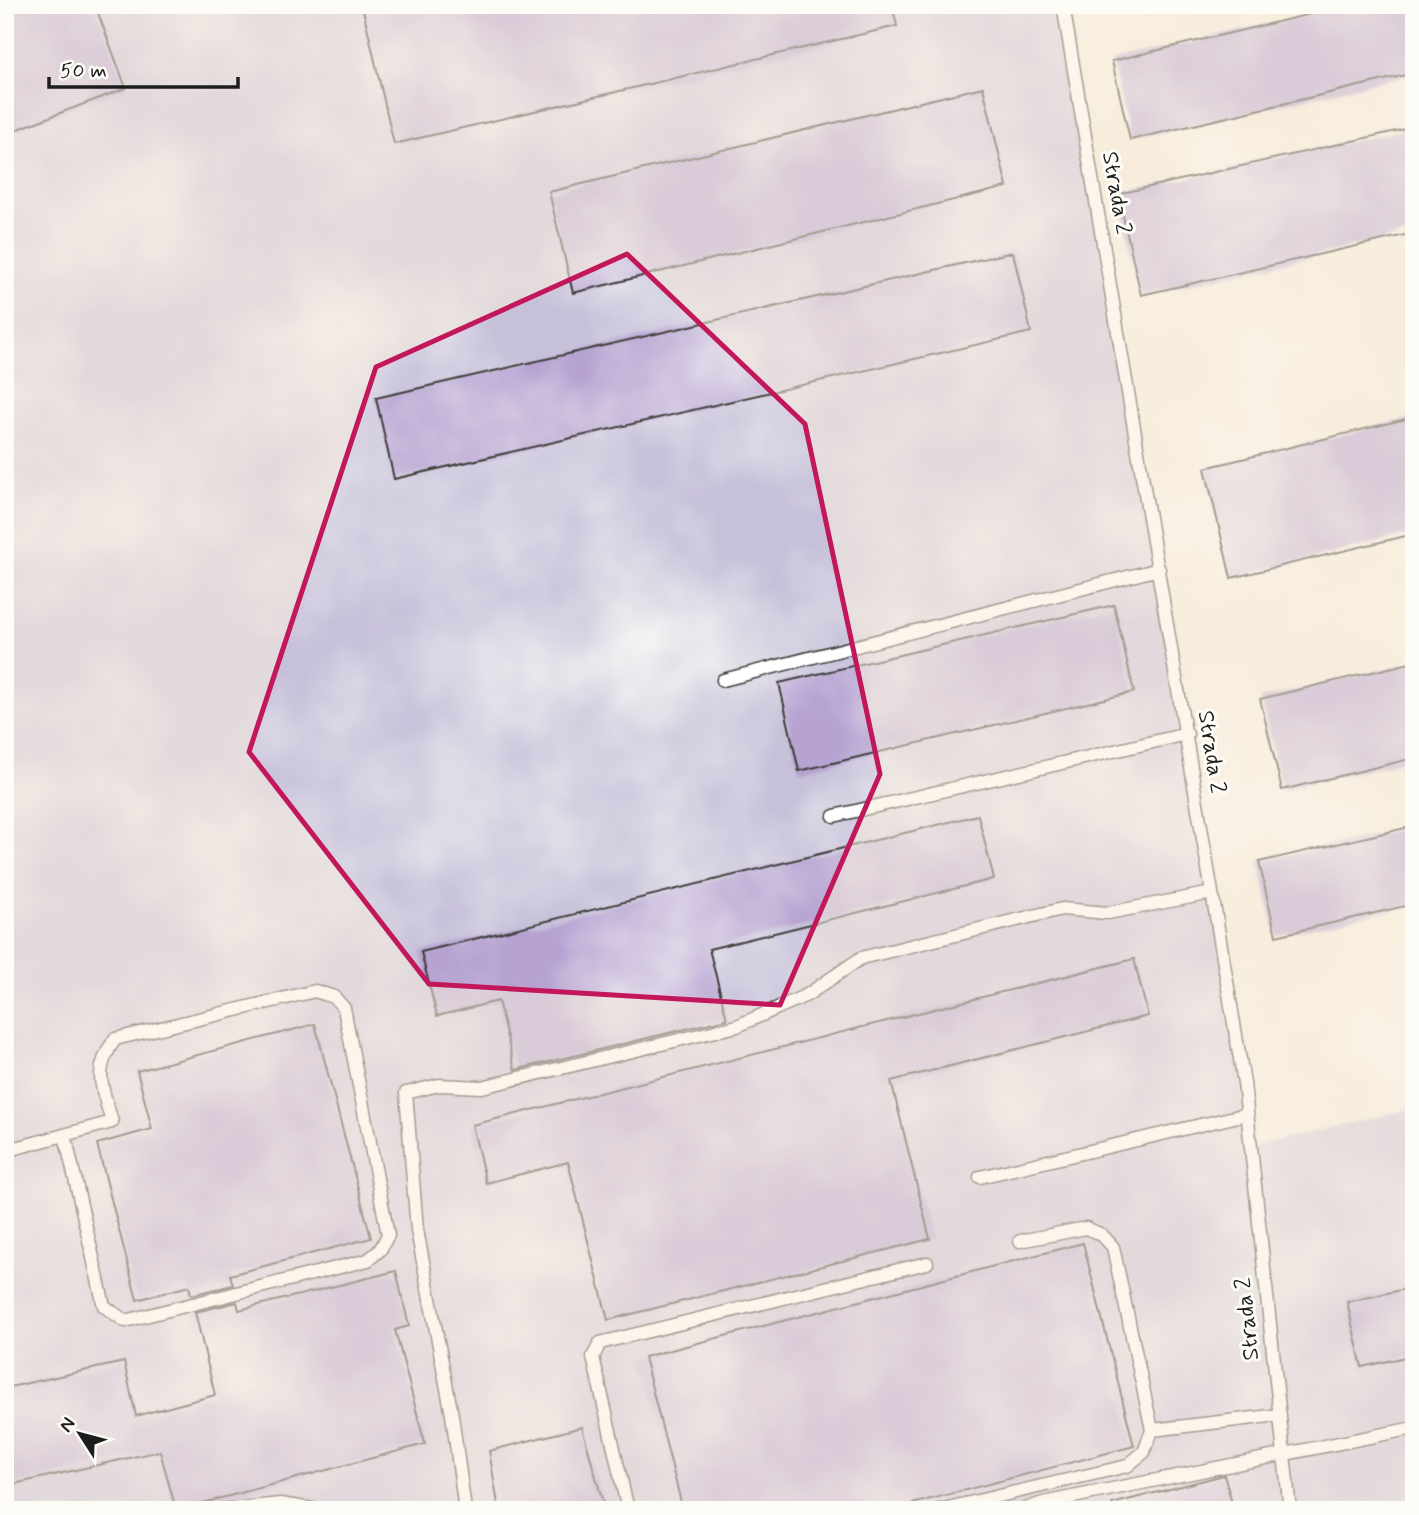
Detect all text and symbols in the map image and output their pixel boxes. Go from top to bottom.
scale bar [49,46,238,90]
text: 50 m [60,57,107,85]
street label: Strada 2 [1094,149,1138,237]
street label: Strada 2 [1190,709,1232,795]
street label: Strada 2 [1229,1276,1267,1362]
north arrow [46,1400,116,1470]
text: N [54,1412,81,1437]

